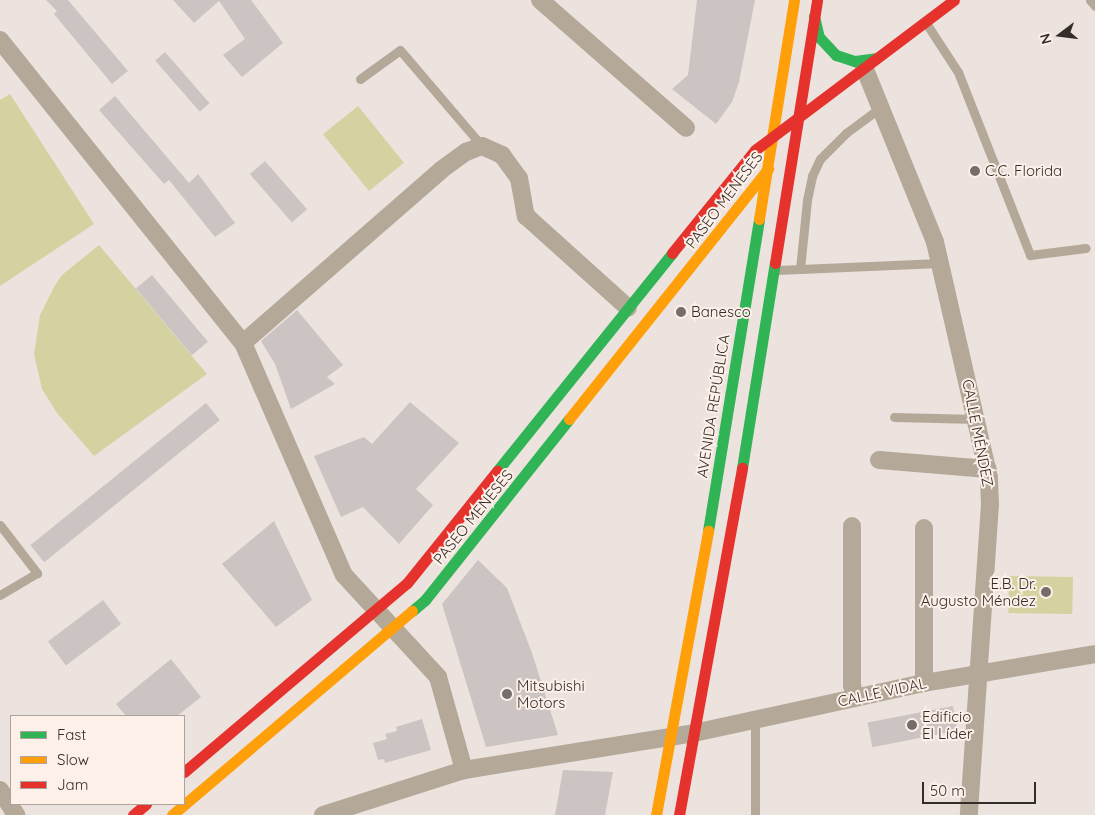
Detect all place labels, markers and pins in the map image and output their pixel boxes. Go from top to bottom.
place label: C.C. Florida [985,162,1062,180]
marker: C.C. Florida [969,165,981,177]
place label: Banesco [691,303,751,321]
marker: Banesco [675,306,687,318]
place label: E.B. Dr. Augusto Méndez [921,574,1036,609]
marker: E.B. Dr. Augusto Méndez [1040,586,1052,598]
place label: Mitsubishi Motors [517,676,585,711]
marker: Mitsubishi Motors [501,688,513,700]
place label: Edificio El Líder [922,707,973,742]
marker: Edificio El Líder [906,719,918,731]

